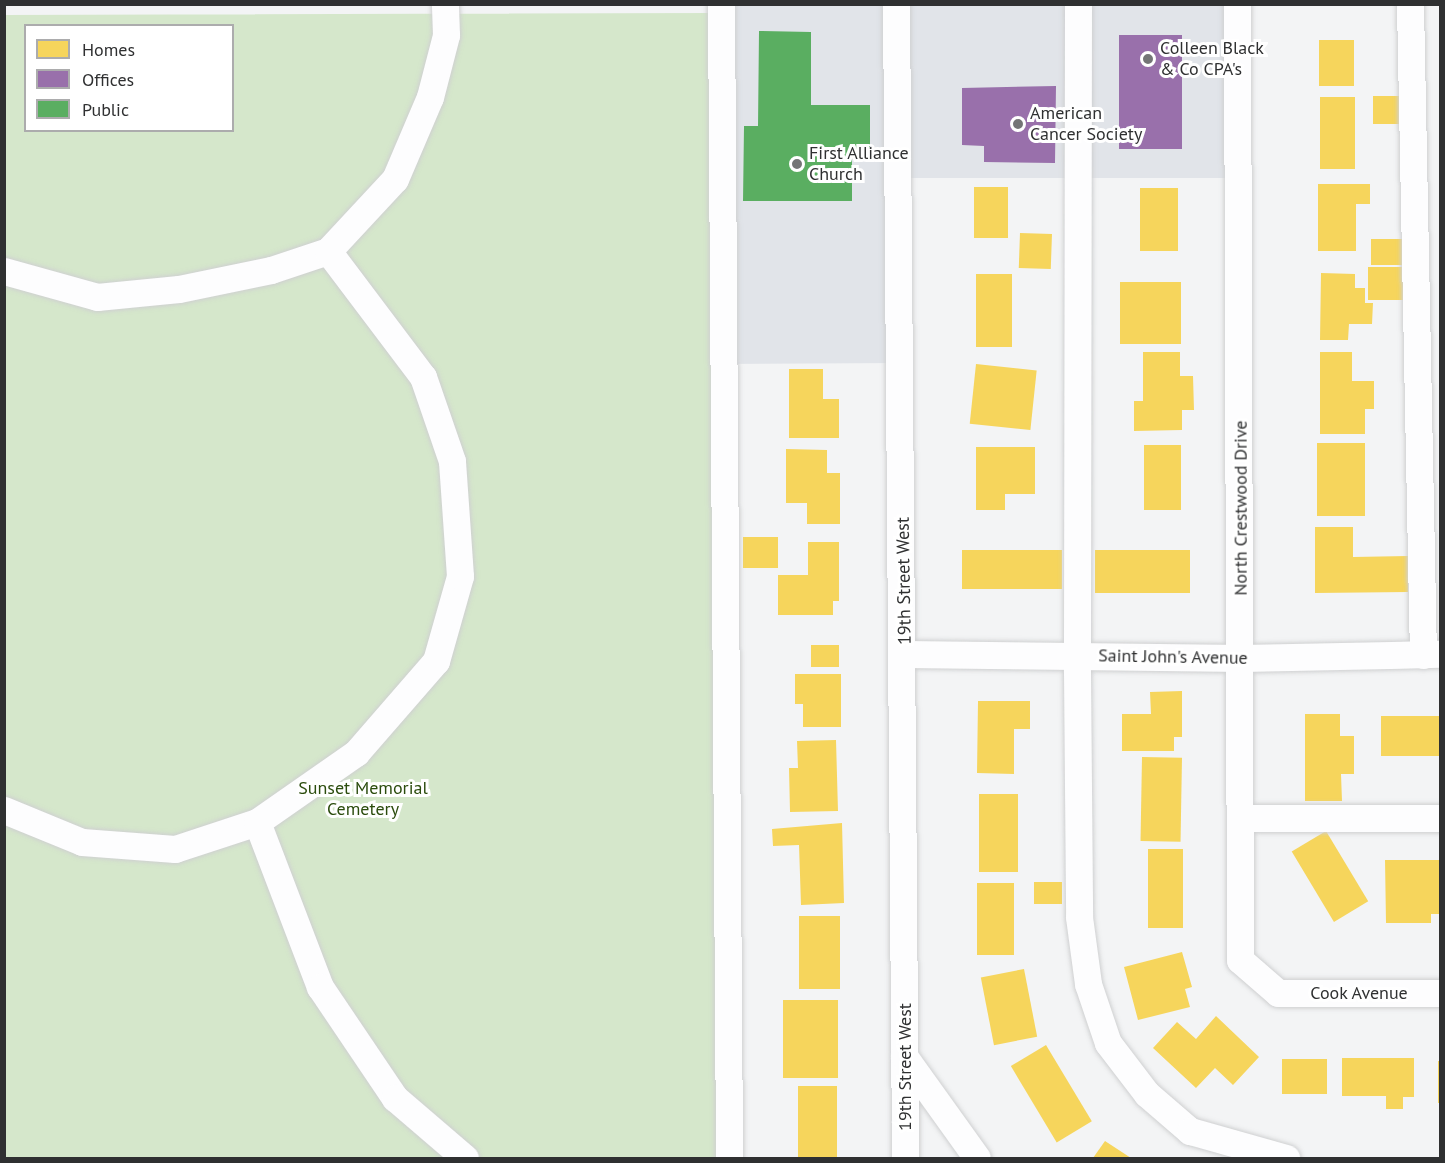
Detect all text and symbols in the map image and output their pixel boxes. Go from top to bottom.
legend [24,24,234,132]
text: Homes [82,38,135,61]
place label: Colleen Black & Co CPA's [1160,38,1264,80]
marker: Colleen Black & Co CPA's [1141,52,1155,66]
text: Offices [82,68,134,91]
text: Public [82,98,129,121]
place label: American Cancer Society [1030,103,1142,146]
marker: American Cancer Society [1011,117,1025,131]
place label: First Alliance Church [809,143,909,186]
marker: First Alliance Church [790,157,804,171]
street label: North Crestwood Drive [1230,420,1252,596]
street label: 19th Street West [892,517,916,645]
street label: Saint John's Avenue [1098,645,1248,669]
park label: Sunset Memorial Cemetery [298,778,428,820]
street label: Cook Avenue [1310,982,1408,1004]
street label: 19th Street West [894,1003,916,1131]

